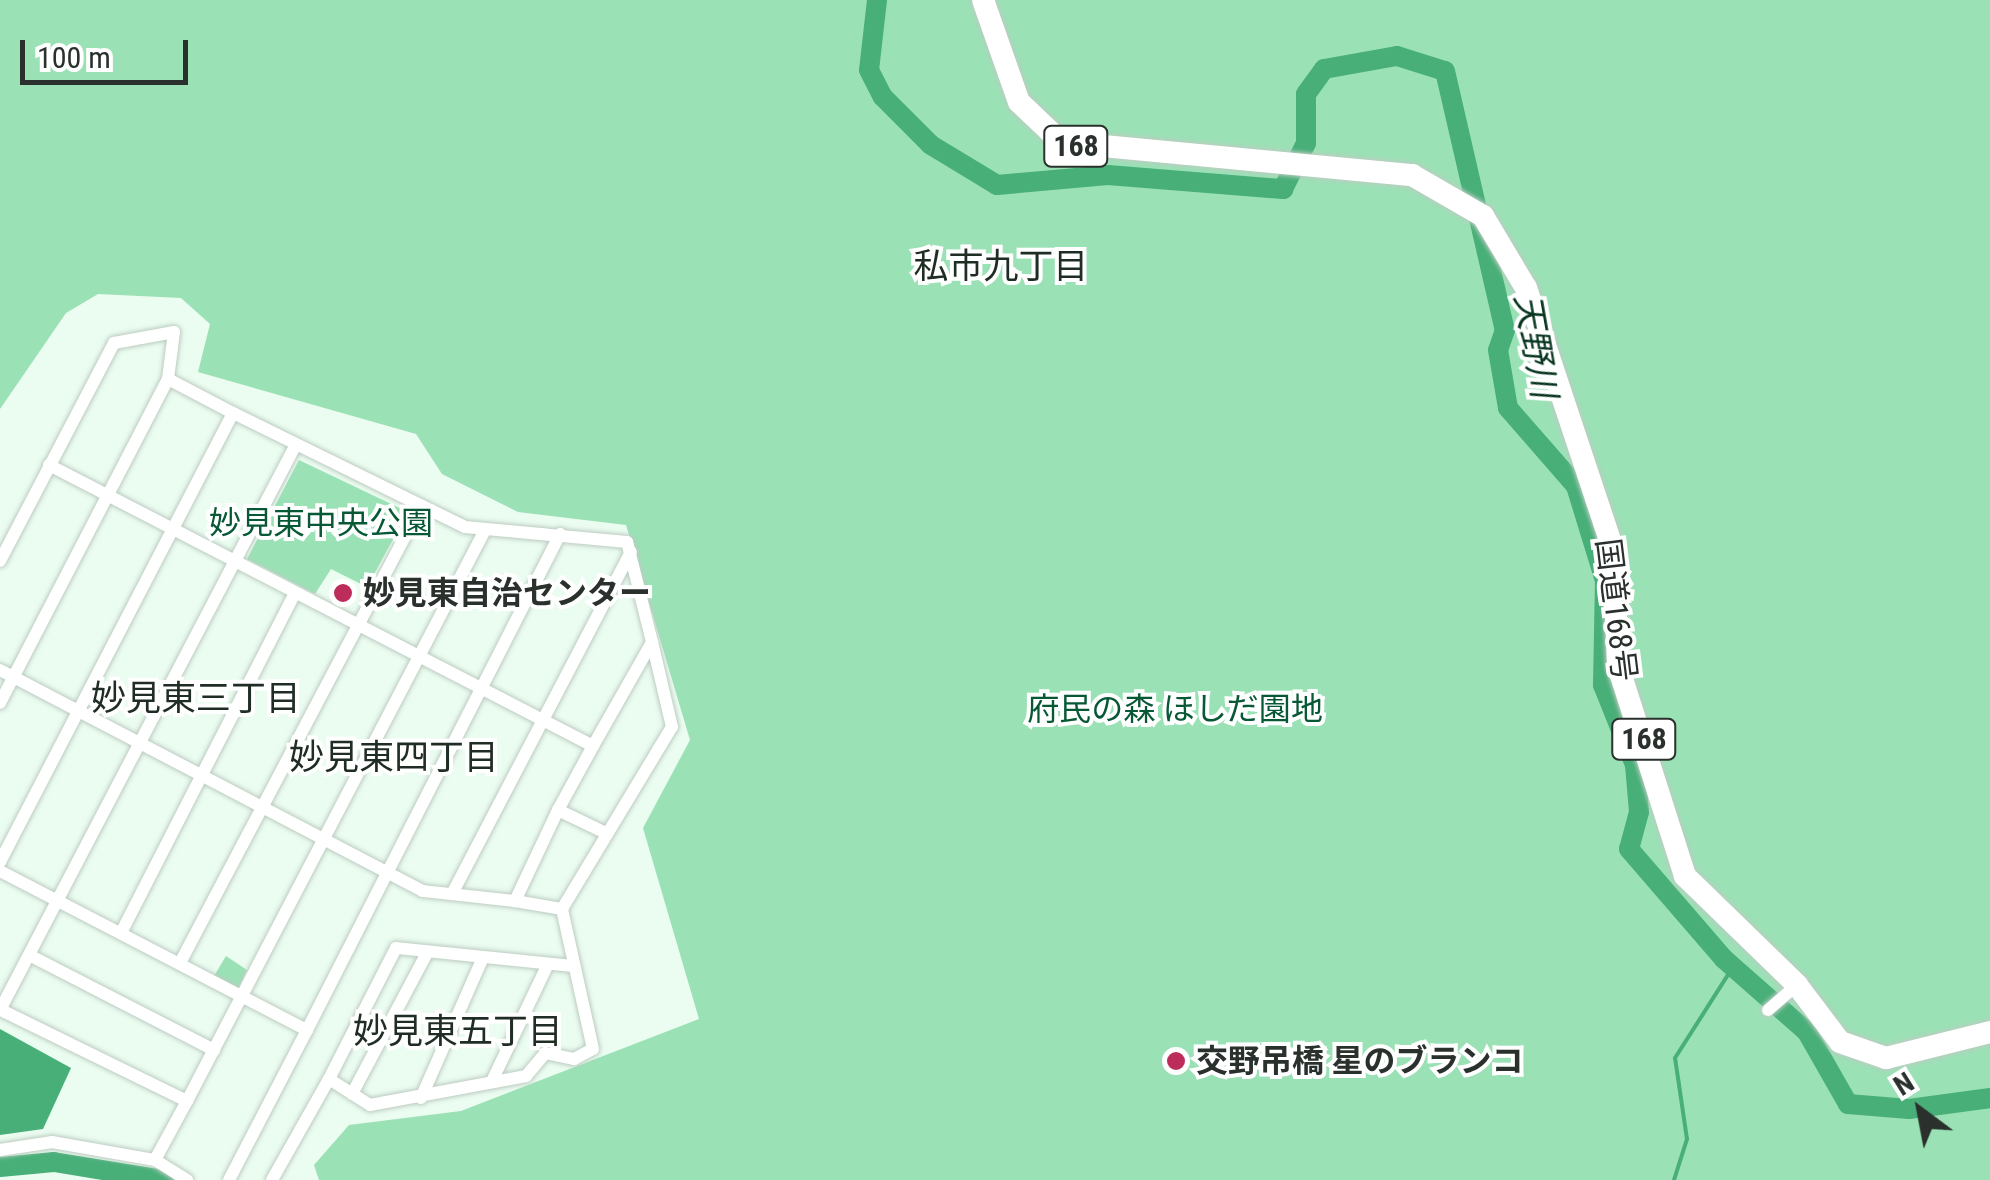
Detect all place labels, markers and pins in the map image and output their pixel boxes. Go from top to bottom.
place label: 妙見東自治センター [363,574,651,612]
marker: 妙見東自治センター [332,582,354,604]
place label: 交野吊橋 星のブランコ [1196,1042,1523,1080]
marker: 交野吊橋 星のブランコ [1165,1050,1187,1072]

